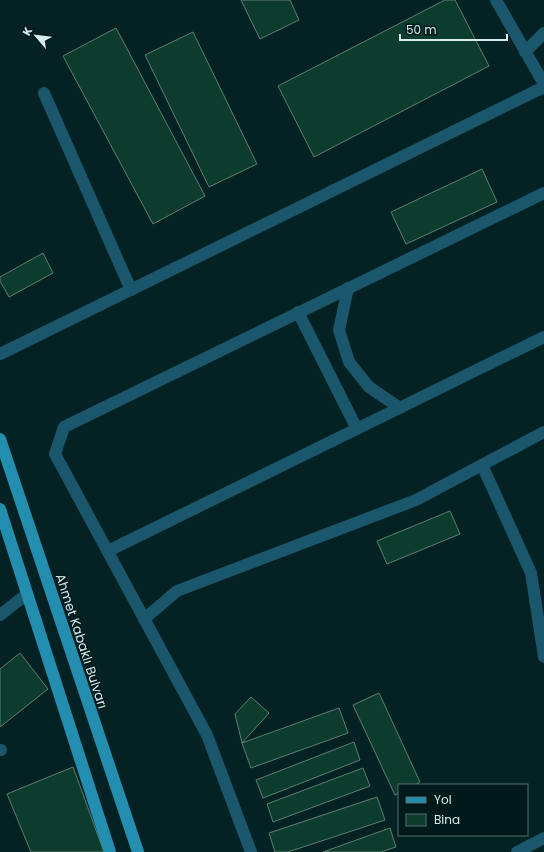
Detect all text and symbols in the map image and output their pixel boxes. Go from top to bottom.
north arrow [16,16,56,56]
scale bar [400,16,507,42]
text: 50 m [406,21,437,38]
text: K [18,24,36,38]
street label: Ahmet Kabaklı Bulvarı [51,571,112,711]
legend [398,784,528,836]
text: Yol [434,791,452,808]
text: Bina [434,811,460,828]

